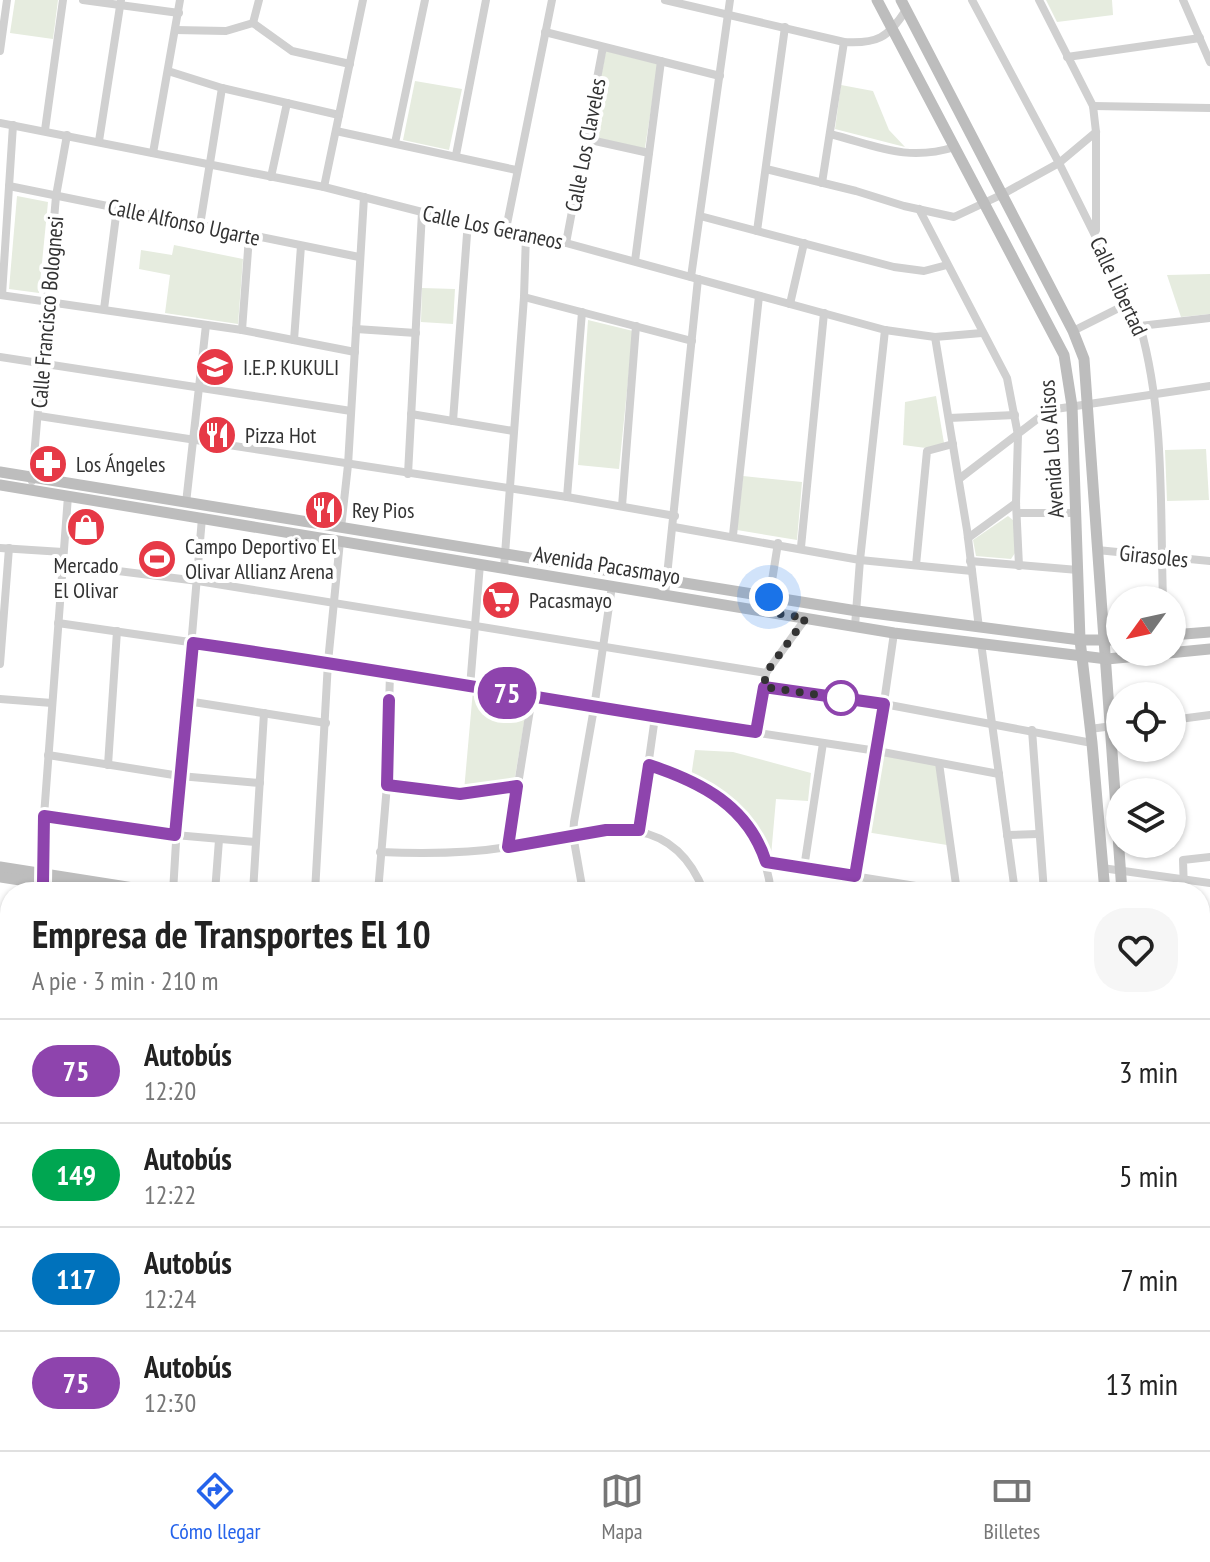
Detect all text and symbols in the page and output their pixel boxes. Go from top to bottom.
street label: Calle Los Claveles [558,76,612,214]
street label: Calle Alfonso Ugarte [105,192,263,252]
street label: Calle Los Geraneos [420,198,566,256]
street label: Calle Francisco Bolognesi [25,215,69,409]
street label: Calle Libertad [1084,232,1154,340]
school or university icon: I.E.P. KUKULI [194,346,236,388]
place label: I.E.P. KUKULI [243,353,339,381]
street label: Avenida Los Alisos [1032,379,1070,519]
restaurant icon: Pizza Hot [196,414,238,456]
place label: Pizza Hot [245,421,316,449]
pharmacy icon: Los Ángeles [27,443,69,485]
place label: Los Ángeles [76,450,165,478]
restaurant icon: Rey Pios [303,489,345,531]
place label: Rey Pios [352,496,414,524]
shop icon: Mercado El Olivar [65,506,107,548]
place label: Campo Deportivo El Olivar Allianz Arena [185,532,337,585]
sports icon: Campo Deportivo El Olivar Allianz Arena [136,538,178,580]
street label: Girasoles [1118,538,1190,574]
street label: Avenida Pacasmayo [532,540,682,590]
place label: Mercado El Olivar [54,551,118,604]
your location [749,577,789,617]
supermarket icon: Pacasmayo [480,579,522,621]
place label: Pacasmayo [529,586,612,614]
north arrow [1106,586,1186,666]
map controls [1106,586,1186,858]
line badge: 75 [471,667,543,719]
text: 75 [494,674,520,711]
unlabelled marker [824,681,858,715]
button: locate [1106,682,1186,762]
button: layers [1106,778,1186,858]
button: heart [1094,908,1178,992]
text: Empresa de Transportes El 10 [32,909,431,958]
text: A pie · 3 min · 210 m [32,964,219,997]
text: Autobús [144,1035,232,1074]
text: 75 [63,1052,89,1089]
text: 3 min [1119,1052,1178,1091]
text: 12:20 [144,1074,196,1107]
text: Autobús [144,1139,232,1178]
text: 149 [56,1156,96,1193]
text: 5 min [1119,1156,1178,1195]
text: 12:22 [144,1178,196,1211]
text: Autobús [144,1243,232,1282]
text: 117 [56,1260,96,1297]
text: 7 min [1120,1260,1178,1299]
text: 12:24 [144,1282,196,1315]
text: Autobús [144,1347,232,1386]
text: 75 [63,1364,89,1401]
text: 13 min [1105,1364,1178,1403]
text: 12:30 [144,1386,196,1419]
tab: Cómo llegar [170,1469,261,1545]
tab: Mapa [600,1469,644,1545]
tab: Billetes [983,1469,1040,1545]

